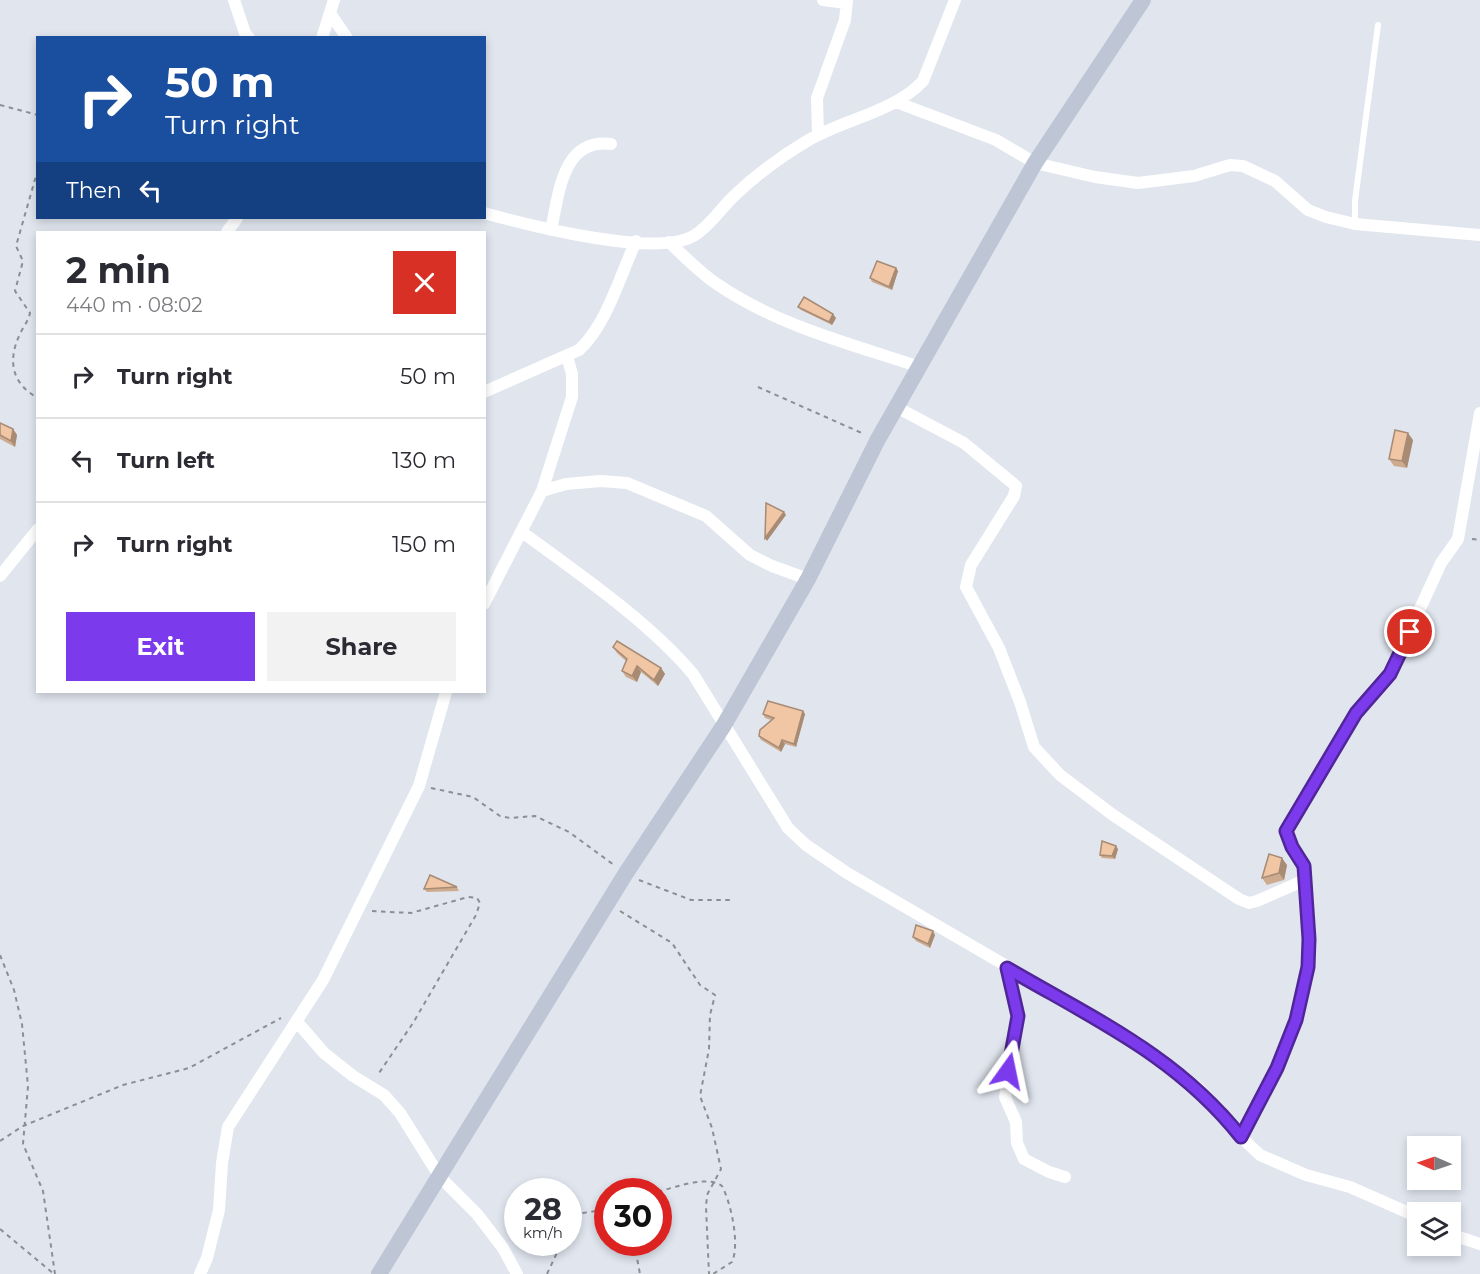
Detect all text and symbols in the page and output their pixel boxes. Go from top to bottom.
text: 50 m [165,56,274,108]
icon: right [66,60,144,138]
text: Turn right [165,108,300,141]
icon: left [134,174,167,207]
text: Then [66,177,122,204]
text: 2 min [66,248,171,292]
button: close [393,251,456,314]
text: 440 m · 08:02 [66,293,203,317]
icon: right [66,360,99,393]
text: Turn right [117,363,232,390]
text: 50 m [400,363,456,390]
icon: left [66,444,99,477]
text: Turn left [117,447,215,474]
text: 130 m [392,447,456,474]
icon: right [66,528,99,561]
text: Turn right [117,531,232,558]
text: 150 m [392,531,456,558]
pin [1384,606,1435,657]
button: Exit [66,612,255,681]
button: Share [267,612,456,681]
icon: arrive [1393,615,1426,648]
position arrow [976,1039,1040,1103]
north arrow [1407,1136,1461,1190]
map controls [1407,1136,1461,1256]
speed limit sign: 30 [594,1178,672,1256]
text: 28 [524,1191,562,1228]
button: layers [1407,1202,1461,1256]
text: km/h [523,1223,563,1242]

